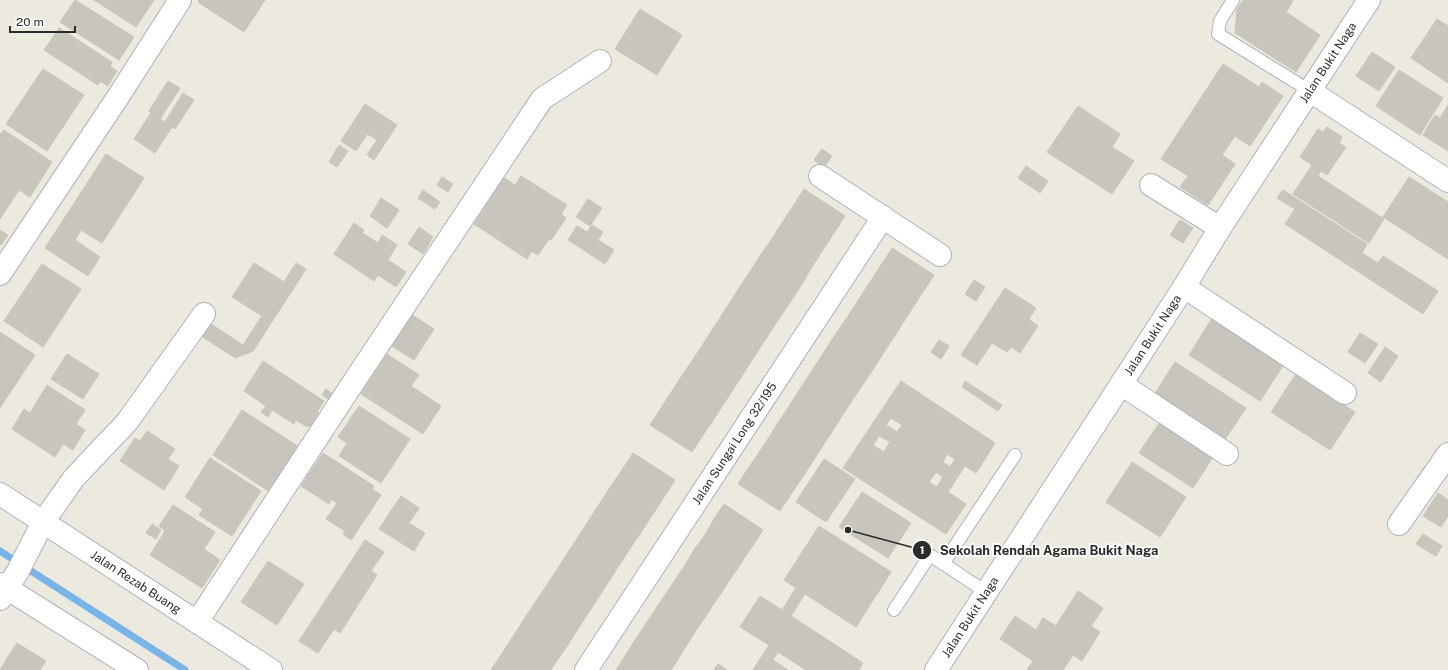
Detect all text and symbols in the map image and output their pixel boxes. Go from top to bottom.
scale bar [10,8,75,34]
text: 20 m [16,15,44,29]
street label: Jalan Bukit Naga [1297,20,1360,106]
street label: Jalan Bukit Naga [1122,292,1184,378]
street label: Jalan Sungai Long 32/195 [689,379,780,507]
callout: Sekolah Rendah Agama Bukit Naga [912,538,1167,563]
text: 1 [919,543,925,557]
text: Sekolah Rendah Agama Bukit Naga [940,543,1158,558]
street label: Jalan Rezab Buang [88,548,184,617]
street label: Jalan Bukit Naga [939,574,1002,660]

